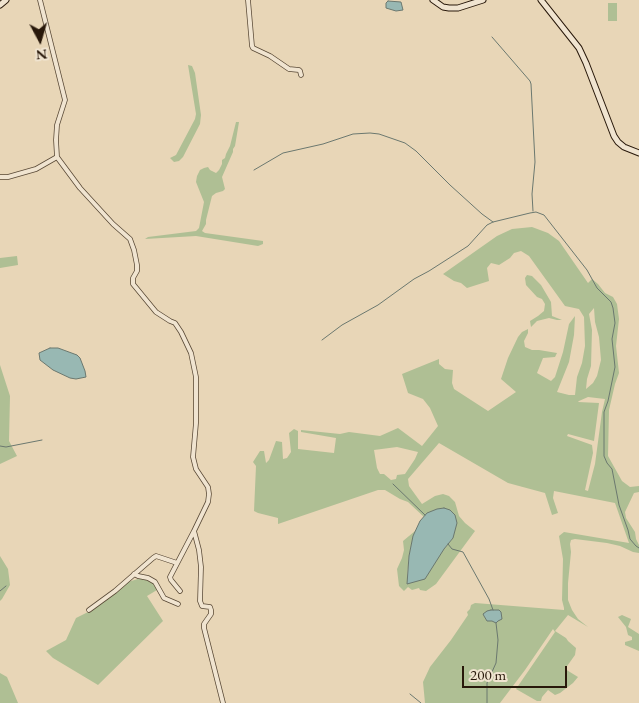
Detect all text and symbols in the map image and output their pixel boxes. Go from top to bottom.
north arrow [15,15,65,65]
text: N [35,45,48,64]
scale bar [464,656,569,688]
text: 200 m [470,665,506,684]

